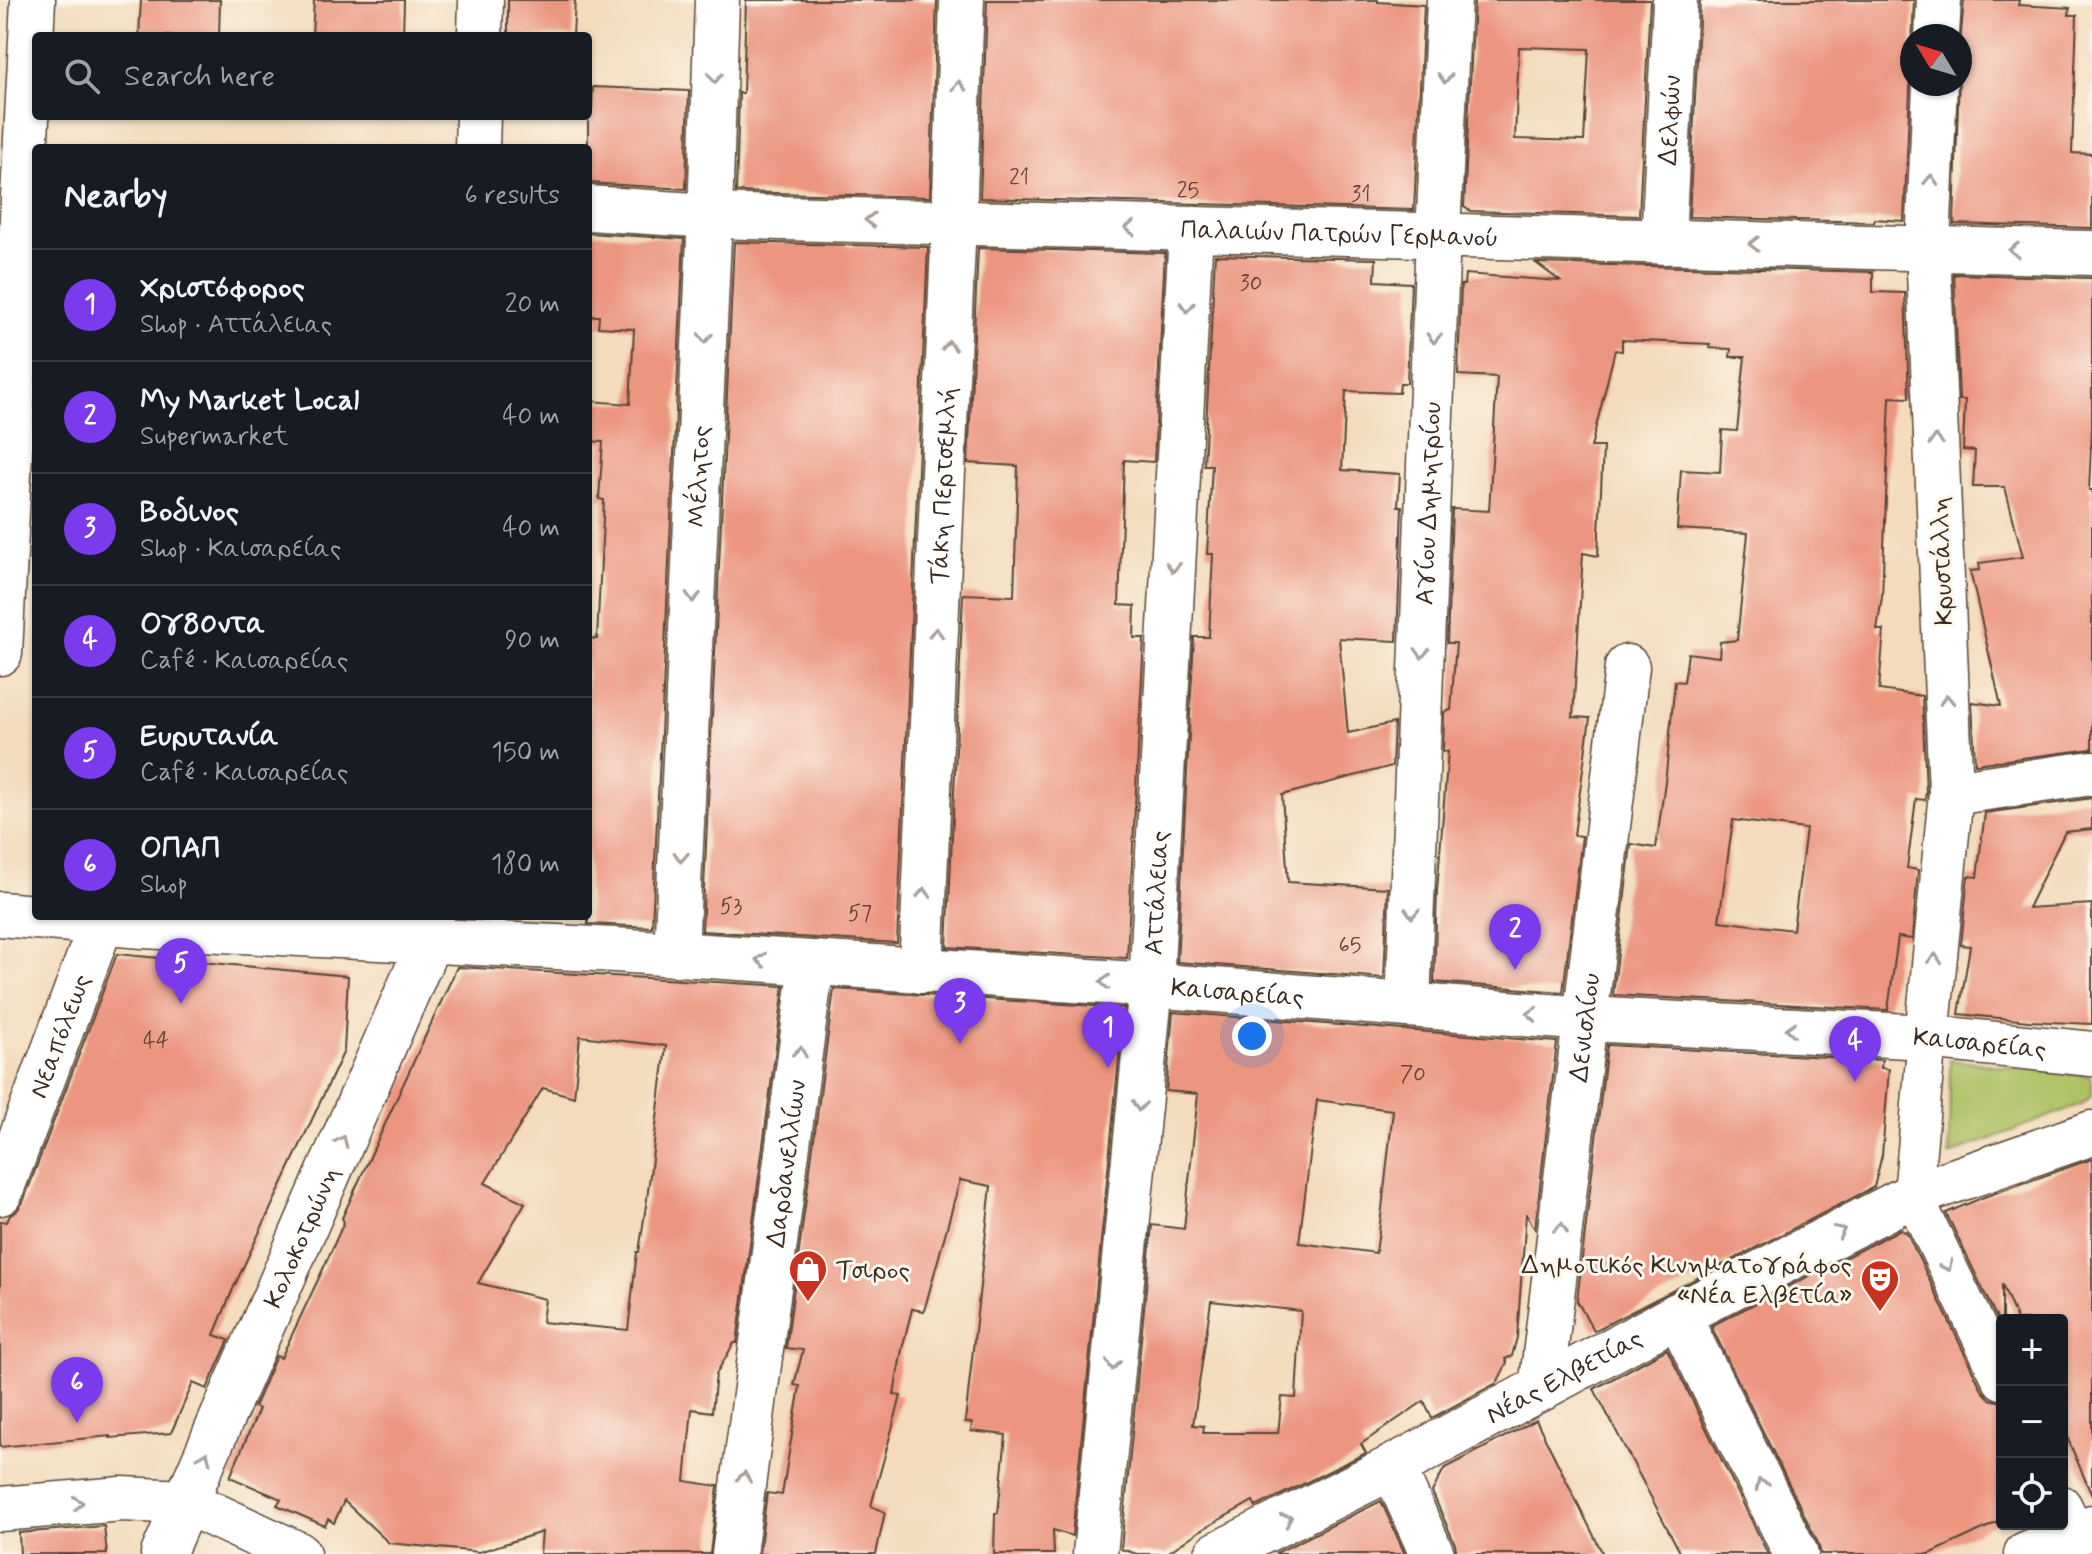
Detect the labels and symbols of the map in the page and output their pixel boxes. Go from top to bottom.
north arrow [1900,24,1972,96]
one-way arrow [706,72,723,85]
one-way arrow [1437,72,1454,85]
street label: Δελφών [1652,74,1690,166]
one-way arrow [951,79,968,92]
house number: 21 [1009,164,1029,192]
one-way arrow [1922,173,1939,186]
house number: 25 [1177,177,1199,205]
house number: 31 [1351,181,1371,209]
one-way arrow [863,212,876,229]
street label: Παλαιών Πατρών Γερμανού [1180,214,1499,256]
one-way arrow [1123,219,1136,236]
one-way arrow [1747,235,1760,252]
one-way arrow [2007,241,2020,259]
house number: 30 [1240,270,1262,298]
one-way arrow [1179,301,1196,314]
one-way arrow [696,332,713,345]
one-way arrow [1425,332,1442,345]
one-way arrow [940,339,957,352]
street label: Τάκη Περτσεμλή [923,386,966,585]
street label: Αγίου Δημητρίου [1409,401,1450,606]
street label: Μέλητος [681,425,719,528]
one-way arrow [1927,433,1944,446]
street label: Κρυστάλλη [1924,496,1962,626]
one-way arrow [1165,561,1182,574]
one-way arrow [684,591,701,604]
one-way arrow [927,626,944,639]
one-way arrow [1413,647,1430,660]
one-way arrow [1938,693,1955,706]
street label: Αττάλειας [1138,830,1178,956]
one-way arrow [672,851,689,864]
one-way arrow [916,886,933,899]
house number: 53 [720,893,742,921]
house number: 57 [848,900,872,928]
pin: 2 [1489,904,1541,970]
one-way arrow [1403,907,1420,920]
house number: 65 [1339,932,1362,960]
pin: 5 [155,938,207,1004]
one-way arrow [755,952,768,969]
one-way arrow [1926,952,1943,965]
street label: Νεαπόλεως [22,970,100,1103]
street label: Δενισλίου [1563,971,1609,1084]
street label: Καισαρείας [1169,972,1305,1016]
one-way arrow [1098,974,1111,991]
pin: 3 [934,978,986,1044]
pin: 1 [1082,1002,1134,1068]
one-way arrow [1525,1006,1538,1023]
your location [1232,1016,1272,1056]
pin: 4 [1829,1016,1881,1082]
one-way arrow [1784,1021,1797,1038]
street label: Καισαρείας [1912,1021,2048,1068]
house number: 44 [143,1027,169,1055]
one-way arrow [791,1046,808,1059]
house number: 70 [1400,1061,1426,1089]
street label: Δαρδανελλίων [760,1078,815,1250]
one-way arrow [1130,1100,1147,1113]
one-way arrow [333,1135,349,1149]
street label: Κολοκοτρώνη [257,1161,349,1314]
one-way arrow [1552,1221,1569,1234]
one-way arrow [1832,1226,1847,1241]
shop icon: Τσιρος [787,1248,829,1303]
place label: Δημοτικός Κινηματογράφος «Νέα Ελβετία» [1521,1249,1852,1313]
place label: Τσιρος [836,1254,910,1288]
one-way arrow [1937,1257,1953,1272]
theatre icon: Δημοτικός Κινηματογράφος «Νέα Ελβετία» [1859,1258,1901,1313]
street label: Νέας Ελβετίας [1481,1322,1649,1433]
pin: 6 [51,1357,103,1423]
one-way arrow [1105,1359,1122,1372]
one-way arrow [196,1451,212,1465]
one-way arrow [735,1470,752,1484]
one-way arrow [1755,1478,1771,1492]
one-way arrow [72,1495,85,1512]
one-way arrow [1278,1514,1293,1529]

